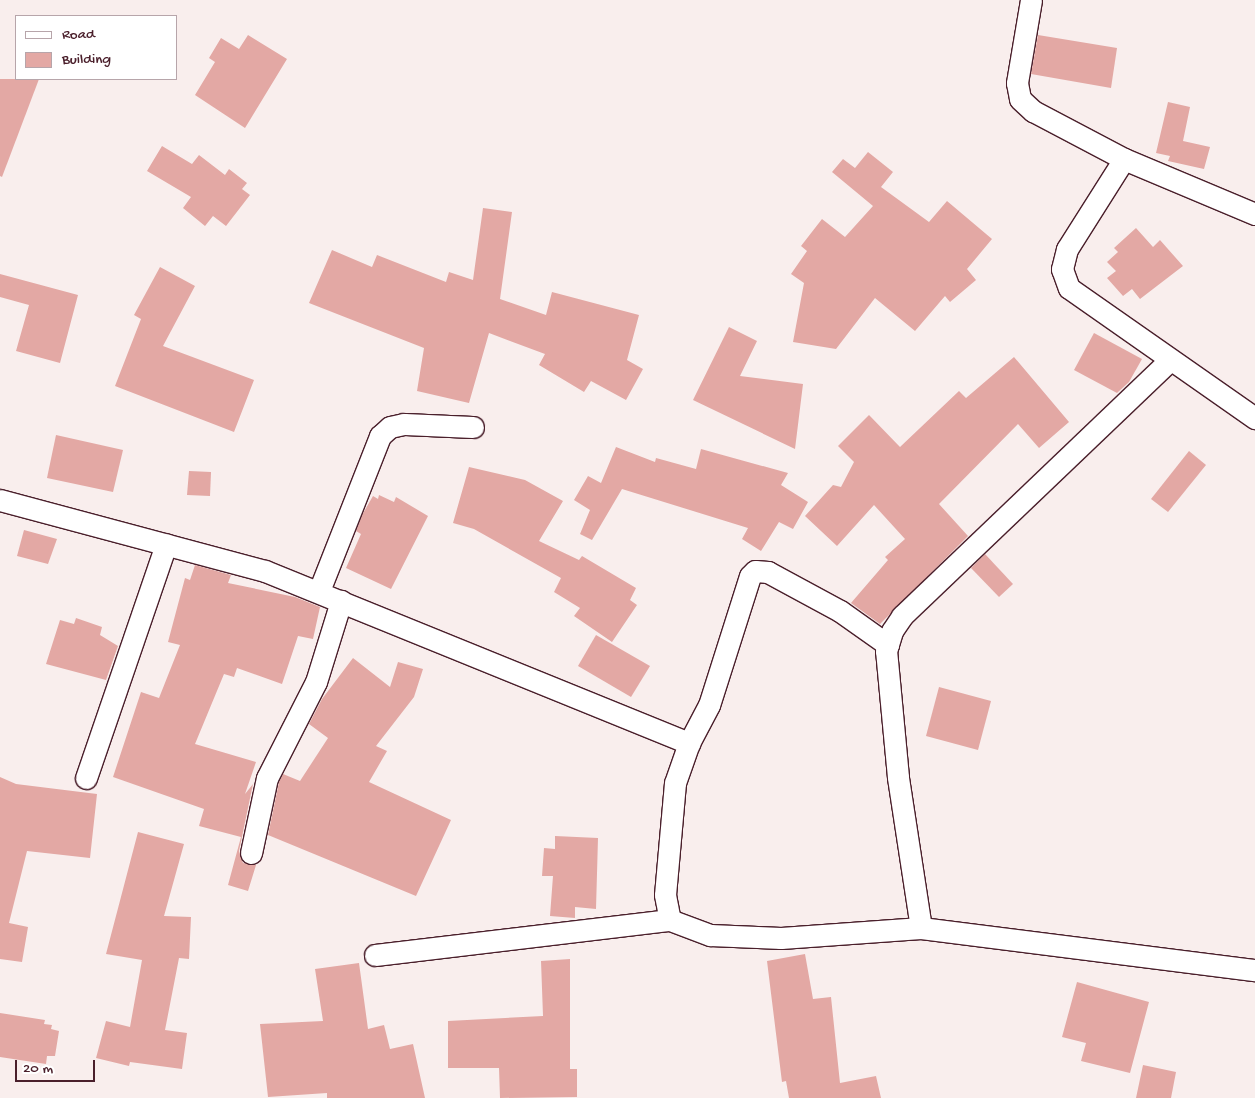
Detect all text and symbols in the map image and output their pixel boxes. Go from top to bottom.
legend [15,15,178,80]
text: Road [62,26,95,44]
text: Building [62,51,111,69]
scale bar [18,1050,98,1082]
text: 20 m [23,1060,53,1078]

